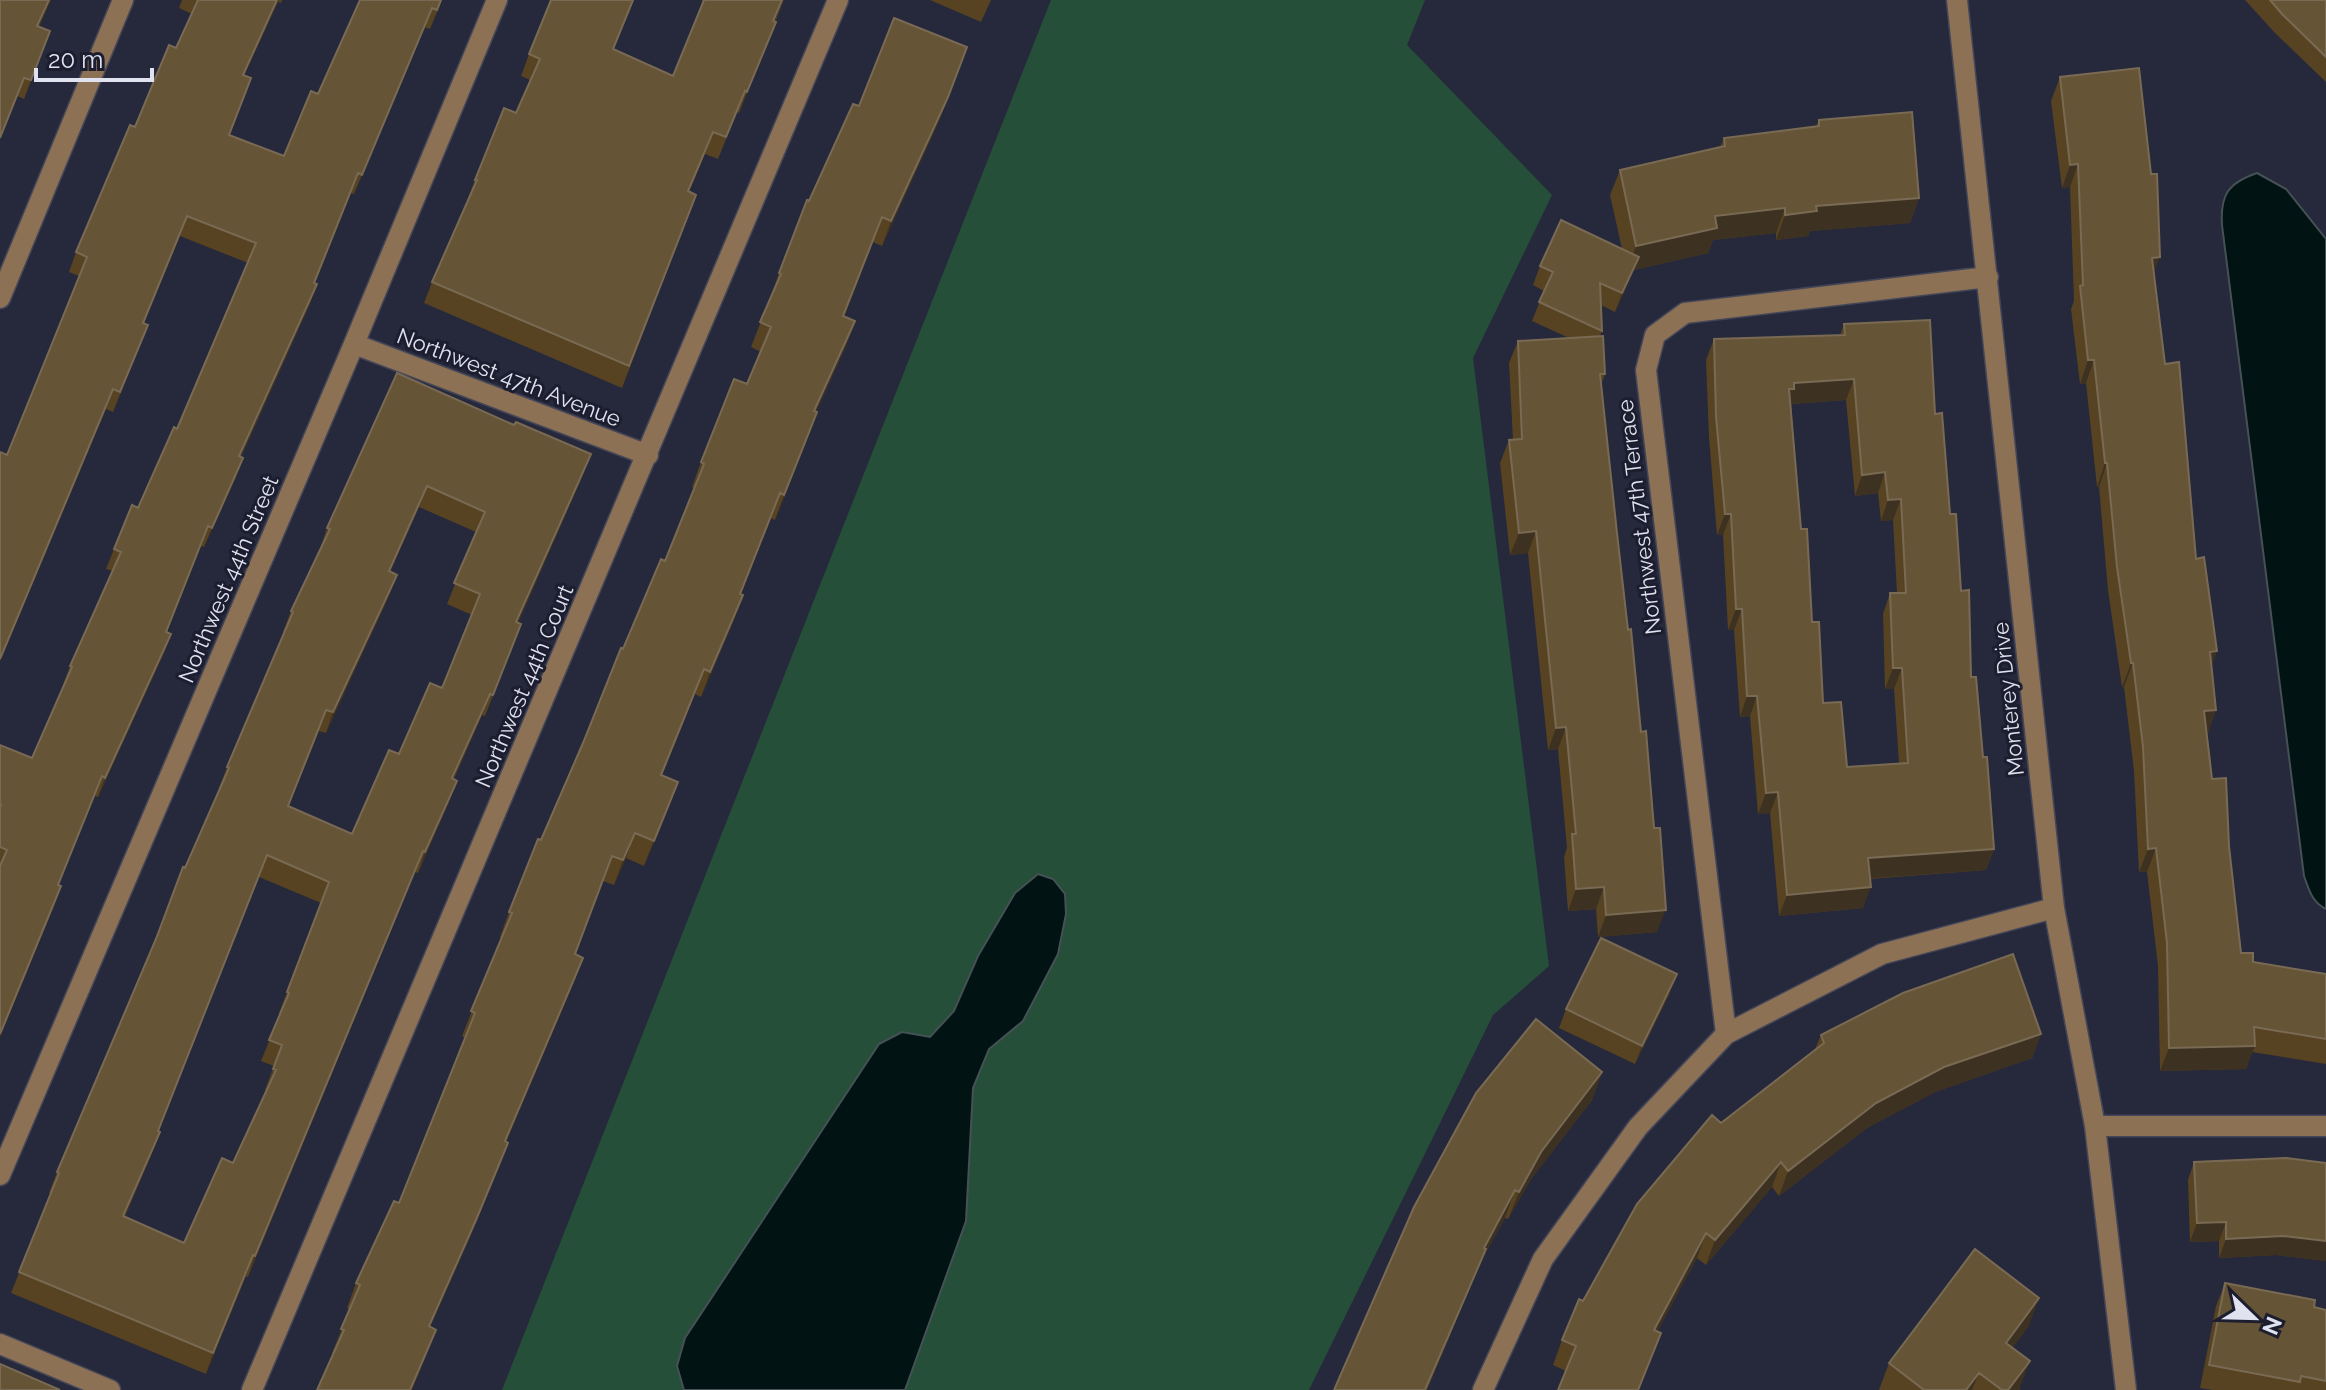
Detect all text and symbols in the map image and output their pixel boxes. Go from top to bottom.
scale bar [36,32,152,82]
text: 20 m [48,45,103,74]
street label: Northwest 47th Avenue [393,322,625,432]
street label: Northwest 47th Terrace [1612,398,1666,636]
street label: Northwest 44th Street [173,471,284,686]
street label: Northwest 44th Court [469,580,579,791]
street label: Monterey Drive [1987,621,2029,777]
north arrow [2214,1278,2294,1358]
text: N [2257,1313,2288,1339]

